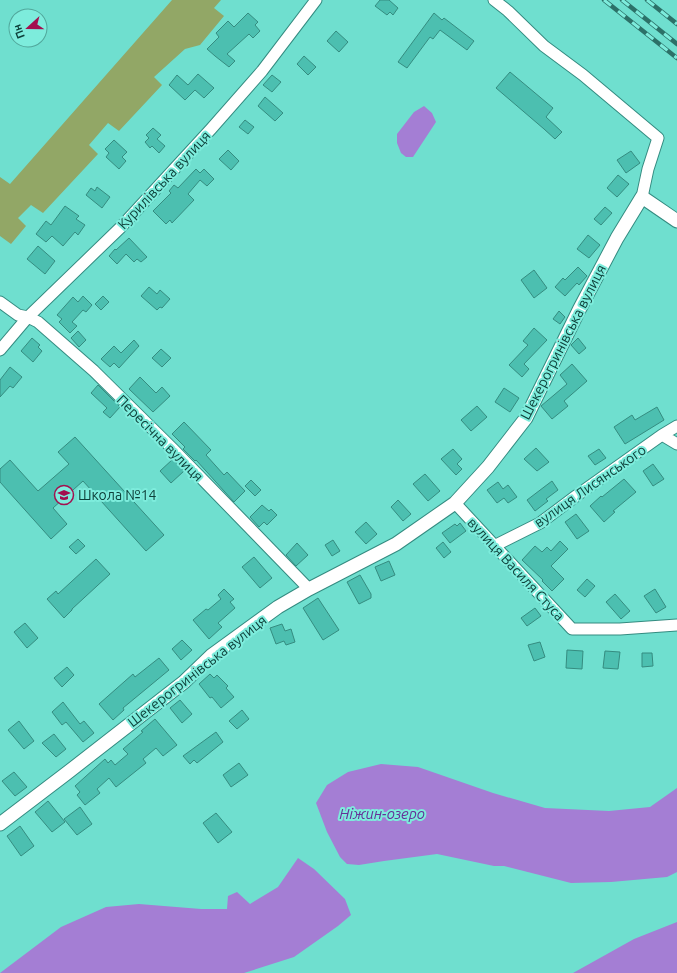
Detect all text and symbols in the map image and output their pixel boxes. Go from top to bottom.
north arrow [8,8,48,48]
text: Пн [10,23,27,40]
street label: Курилівська вулиця [114,128,214,232]
street label: Шекерогринівська вулиця [517,262,609,422]
street label: Пересічна вулиця [114,392,206,484]
street label: вулиця Лисянського [531,441,649,531]
school or university icon: Школа №14 [53,484,75,506]
place label: Школа №14 [78,487,157,503]
street label: вулиця Василя Стуса [464,514,568,624]
street label: Шекерогринівська вулиця [124,612,270,730]
water label: Ніжин-озеро [339,805,425,822]

